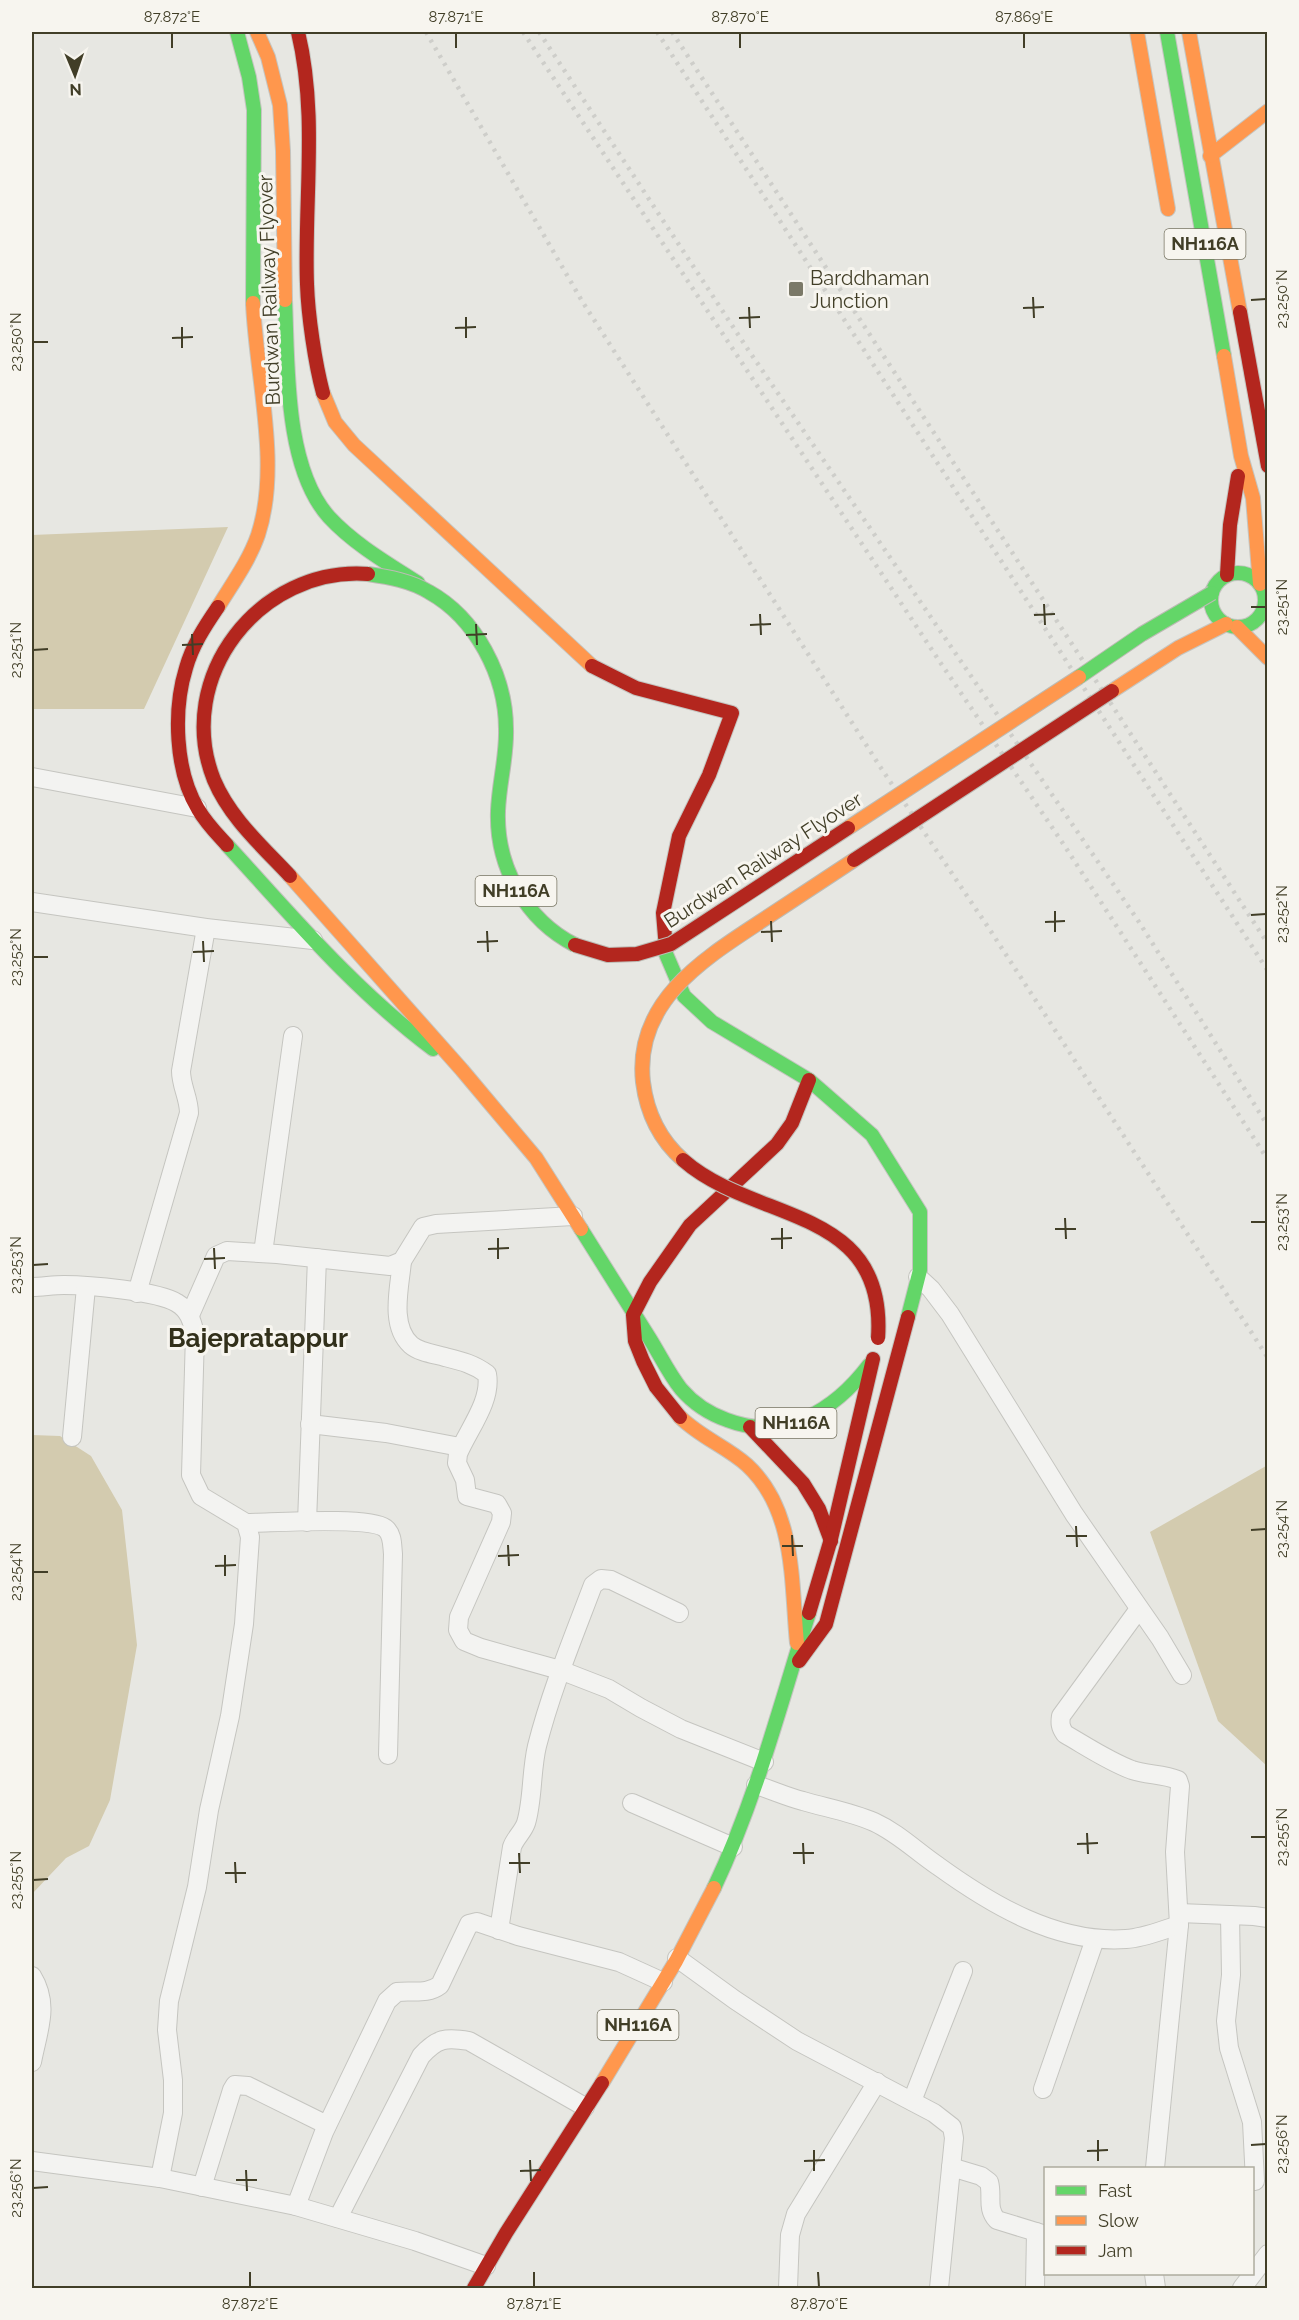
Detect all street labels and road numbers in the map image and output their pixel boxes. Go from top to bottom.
street label: Burdwan Railway Flyover [253,174,285,406]
road number: NH116A [1164,229,1246,259]
street label: Burdwan Railway Flyover [659,787,867,933]
road number: NH116A [476,876,556,906]
road number: NH116A [756,1408,836,1438]
road number: NH116A [598,2010,678,2040]

